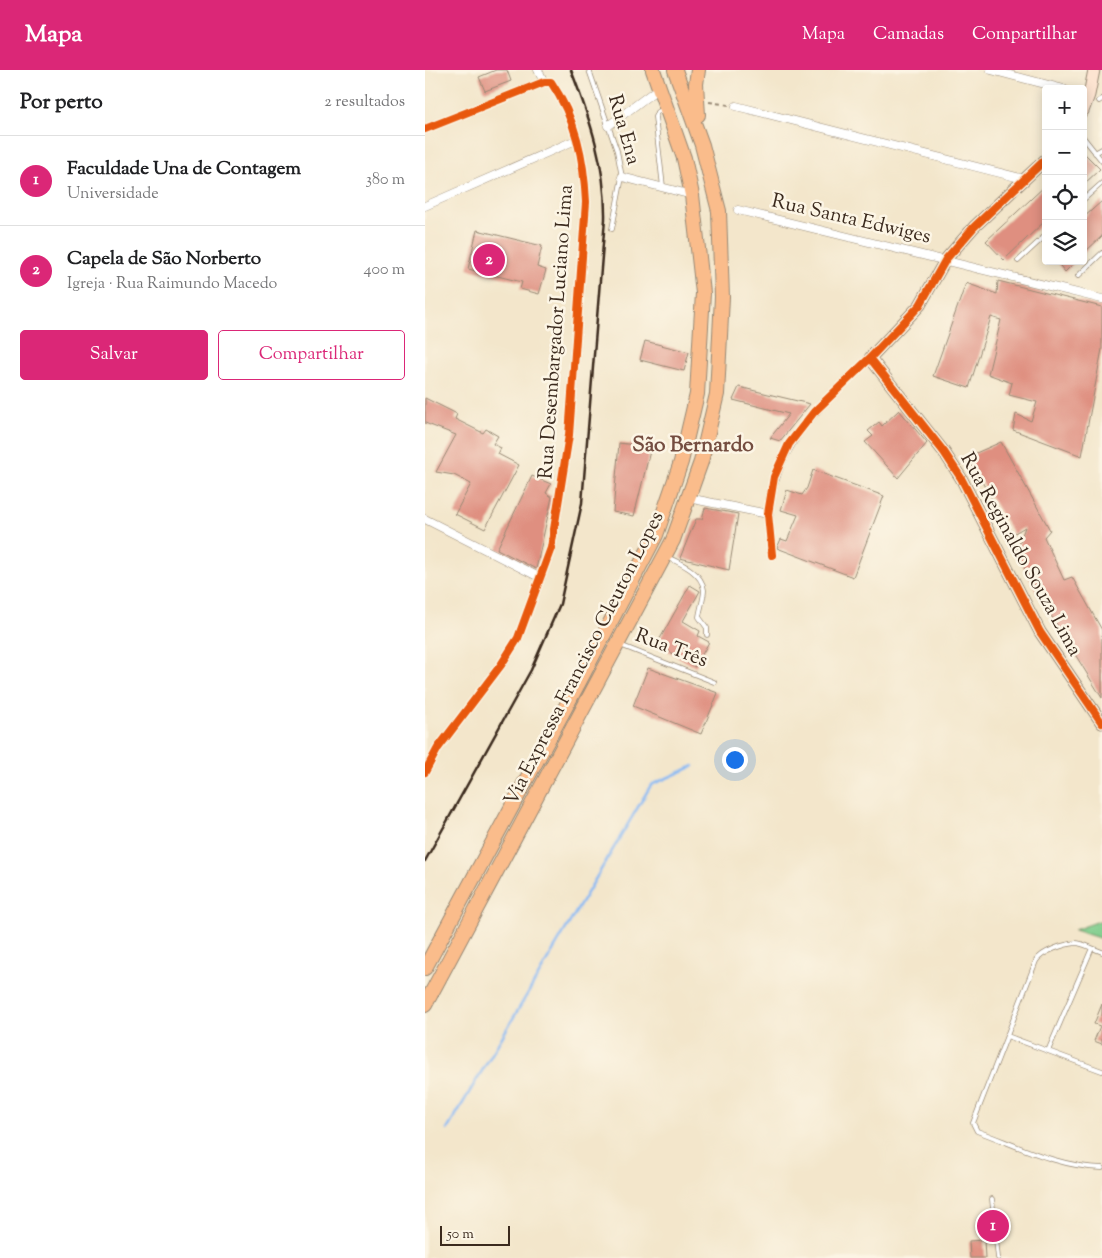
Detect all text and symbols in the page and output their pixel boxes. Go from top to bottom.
text: Mapa [25,18,82,52]
text: Mapa [802,22,845,48]
text: Camadas [873,22,944,48]
text: Compartilhar [972,22,1077,48]
map controls [1042,85,1087,265]
button: + [1042,85,1087,130]
text: Por perto [20,88,103,118]
text: 2 resultados [324,91,405,114]
street label: Rua Ena [599,91,647,169]
button: − [1042,130,1087,175]
text: Faculdade Una de Contagem [67,156,301,183]
text: 1 [33,169,39,192]
text: 380 m [365,169,405,192]
button: locate [1042,175,1087,220]
text: Universidade [67,183,159,206]
street label: Rua Desembargador Luciano Lima [532,184,582,480]
street label: Rua Santa Edwiges [769,188,934,252]
button: layers [1042,220,1087,265]
pin: 2 [473,241,505,279]
text: Capela de São Norberto [67,246,261,273]
text: 2 [32,259,40,282]
text: 400 m [364,259,405,282]
text: Igreja · Rua Raimundo Macedo [67,273,277,296]
button: Salvar [20,330,208,380]
button: Compartilhar [218,330,405,380]
district label: São Bernardo [632,431,754,461]
street label: Rua Reginaldo Souza Lima [952,448,1088,662]
street label: Via Expressa Francisco Cleuton Lopes [498,506,672,811]
street label: Rua Três [630,622,712,676]
your location [722,747,748,773]
pin: 1 [977,1207,1009,1245]
scale bar [440,1223,510,1246]
text: 50 m [447,1225,474,1245]

